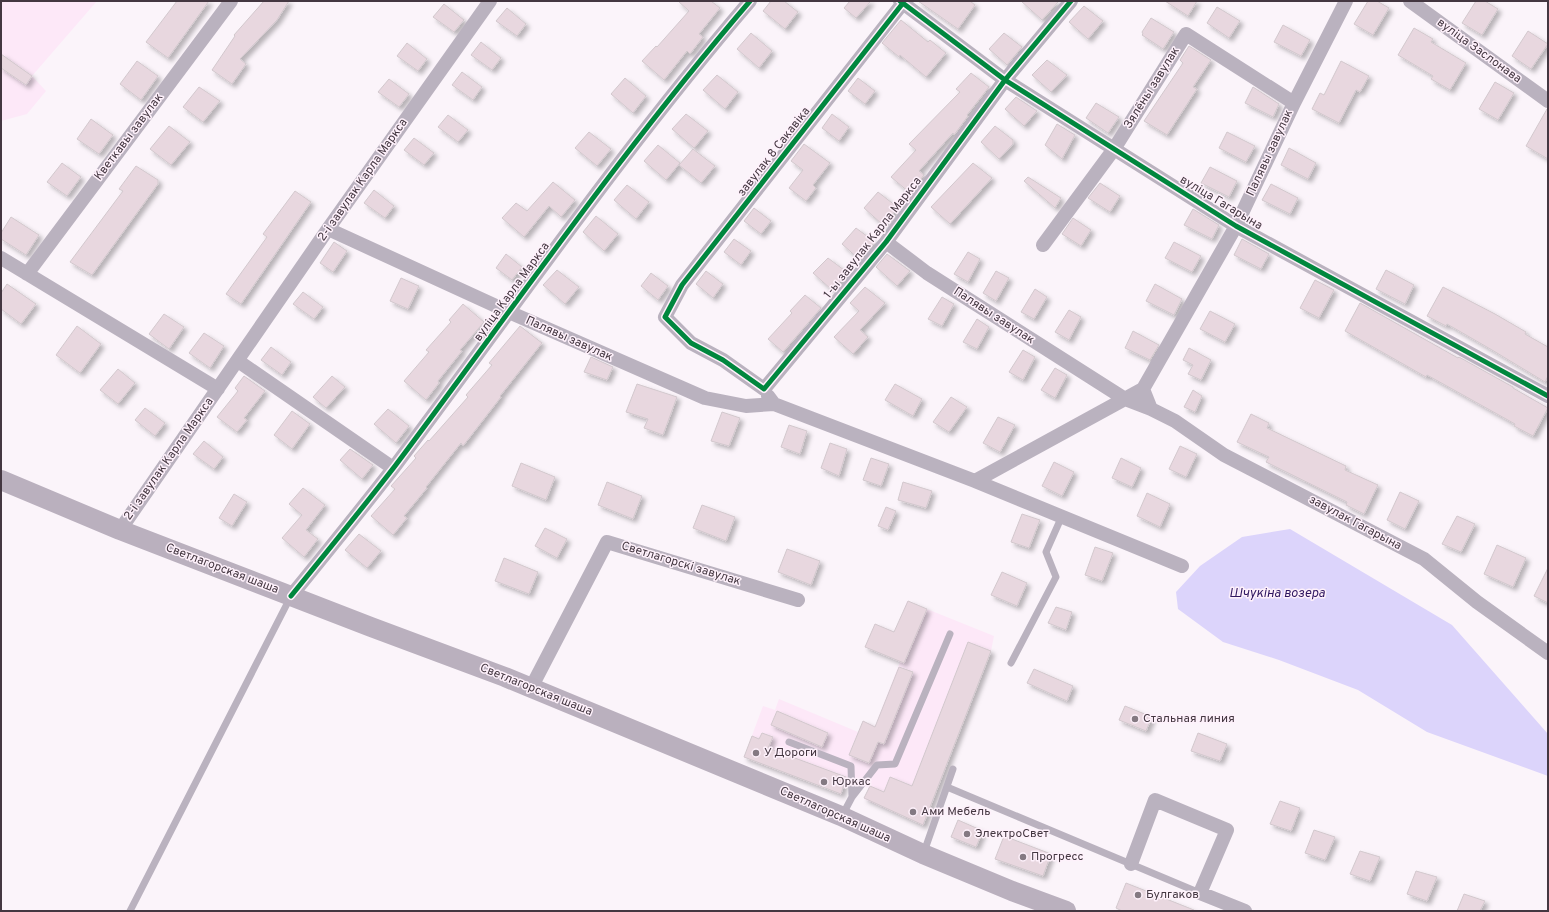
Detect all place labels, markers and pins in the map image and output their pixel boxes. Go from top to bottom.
place label: Стальная линия [1143,711,1235,727]
marker: Стальная линия [1130,714,1140,724]
place label: У Дороги [764,745,817,761]
marker: У Дороги [751,748,761,758]
place label: Юркас [832,774,871,790]
marker: Юркас [819,777,829,787]
place label: Ами Мебель [921,804,990,820]
marker: Ами Мебель [908,807,918,817]
place label: ЭлектроСвет [975,826,1049,842]
marker: ЭлектроСвет [962,829,972,839]
place label: Прогресс [1031,849,1083,865]
marker: Прогресс [1018,852,1028,862]
place label: Булгаков [1146,887,1199,903]
marker: Булгаков [1133,890,1143,900]

